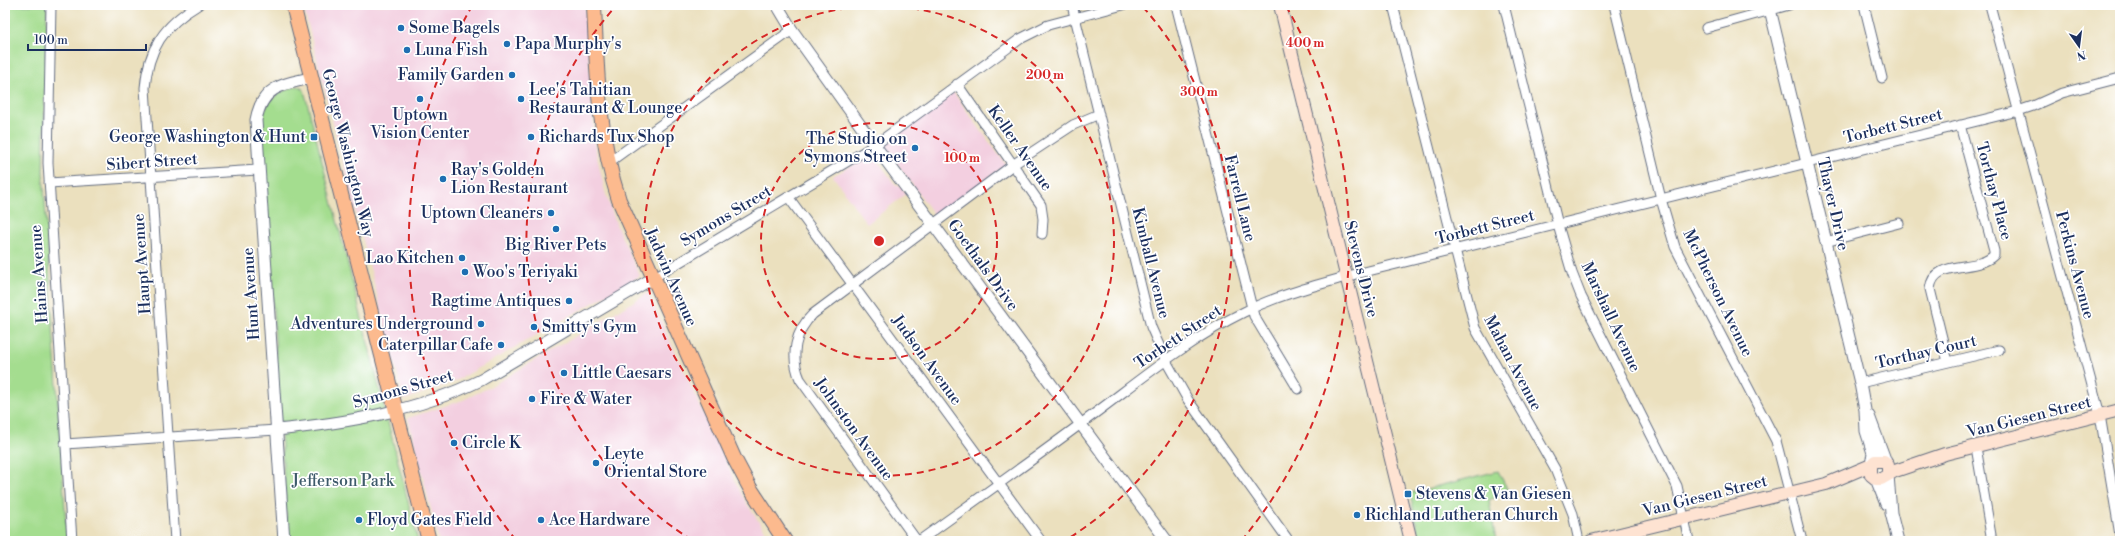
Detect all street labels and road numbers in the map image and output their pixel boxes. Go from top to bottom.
street label: George Washington Way [317,67,379,240]
street label: Keller Avenue [983,101,1057,195]
street label: Torbett Street [1842,104,1945,148]
street label: Torthay Place [1971,140,2017,242]
street label: Sibert Street [106,149,199,175]
street label: Farrell Lane [1220,153,1260,243]
street label: Thayer Drive [1813,155,1853,253]
street label: Symons Street [677,181,776,251]
street label: Kimball Avenue [1128,205,1174,321]
street label: Torbett Street [1434,205,1537,249]
street label: Perkins Avenue [2051,209,2099,321]
street label: Haupt Avenue [129,213,155,315]
street label: Goethals Drive [943,215,1023,315]
street label: Stevens Drive [1339,218,1383,320]
street label: Hains Avenue [26,224,52,324]
street label: Jadwin Avenue [640,224,702,329]
street label: McPherson Avenue [1678,226,1758,360]
street label: Hunt Avenue [238,247,264,341]
street label: Marshall Avenue [1577,259,1645,375]
street label: Torbett Street [1131,300,1226,373]
street label: Judson Avenue [887,310,966,409]
street label: Mahan Avenue [1479,312,1547,414]
street label: Torthay Court [1874,331,1979,373]
street label: Symons Street [351,365,456,413]
street label: Johnston Avenue [809,373,898,484]
street label: Van Giesen Street [1964,392,2094,442]
street label: Van Giesen Street [1640,471,1770,521]

